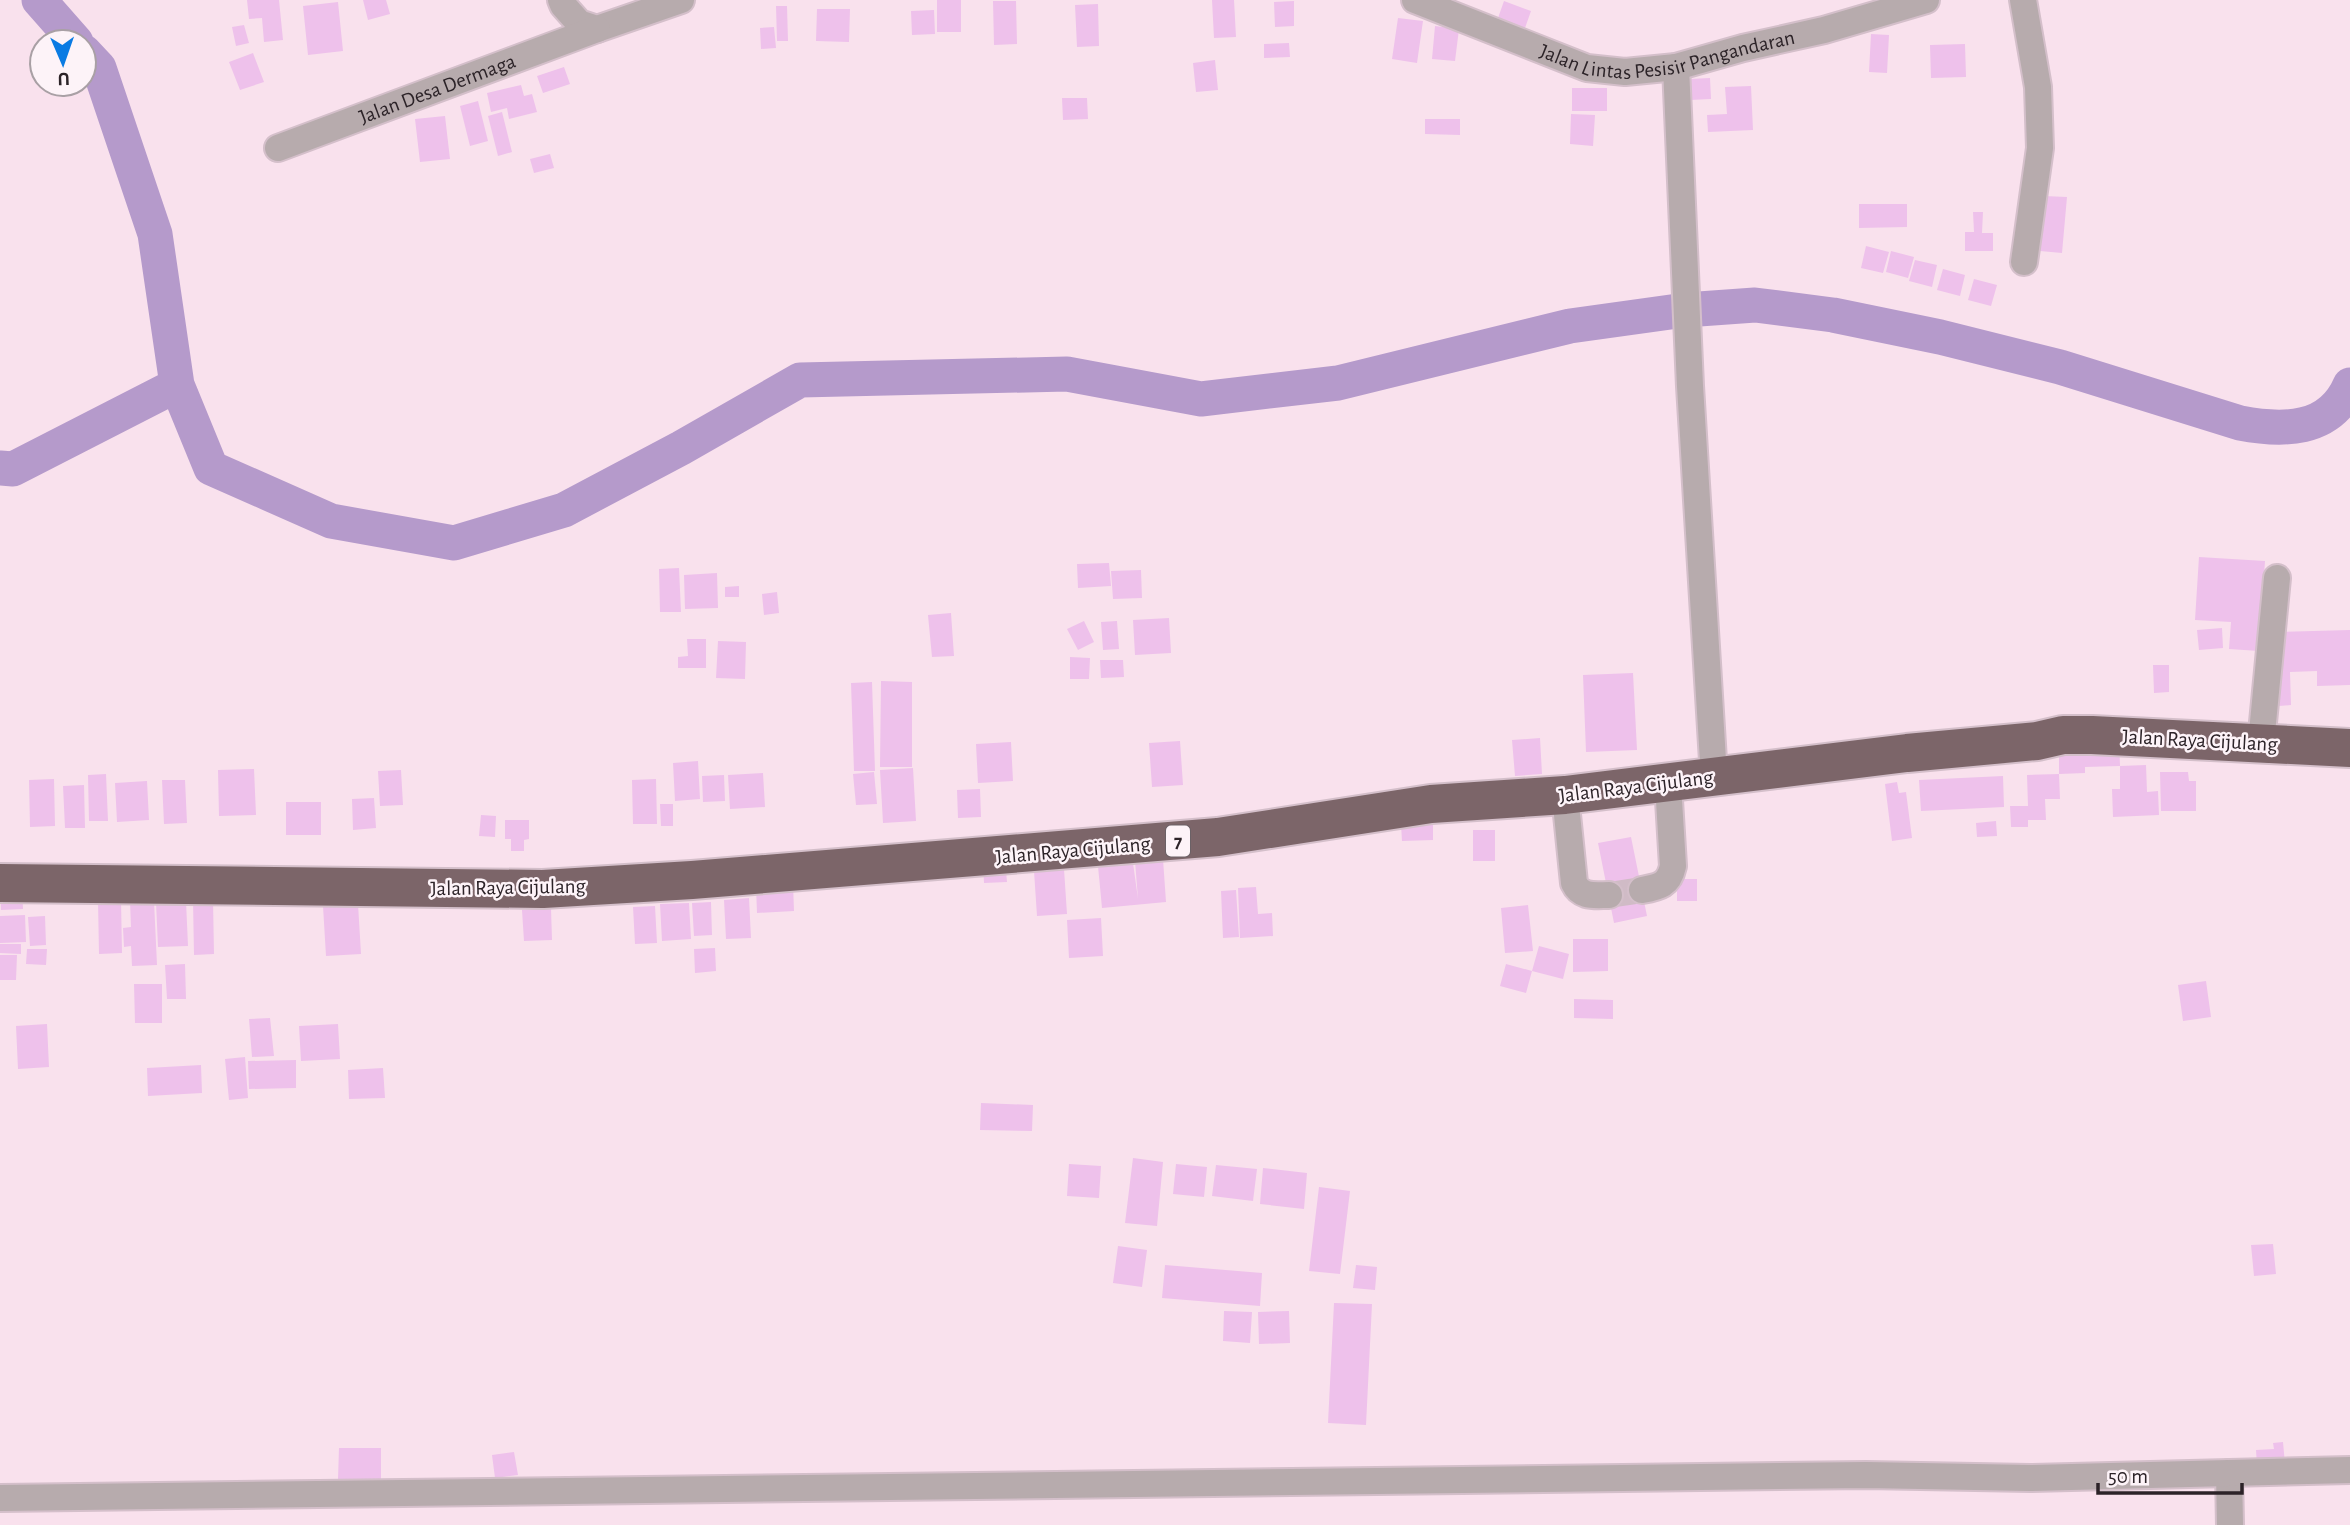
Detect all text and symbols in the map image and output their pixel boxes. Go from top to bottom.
street label: Jalan Lintas Pesisir Pangandaran [1537,27,1797,83]
north arrow [28,28,98,98]
street label: Jalan Desa Dermaga [356,50,519,128]
text: U [57,69,70,88]
street label: Jalan Raya Cijulang [2122,726,2279,755]
street label: Jalan Raya Cijulang [1558,767,1715,806]
road number: 7 [1166,826,1190,856]
street label: Jalan Raya Cijulang [995,833,1152,868]
street label: Jalan Raya Cijulang [430,876,587,899]
scale bar [2098,1452,2242,1496]
text: 50 m [2108,1466,2148,1487]

